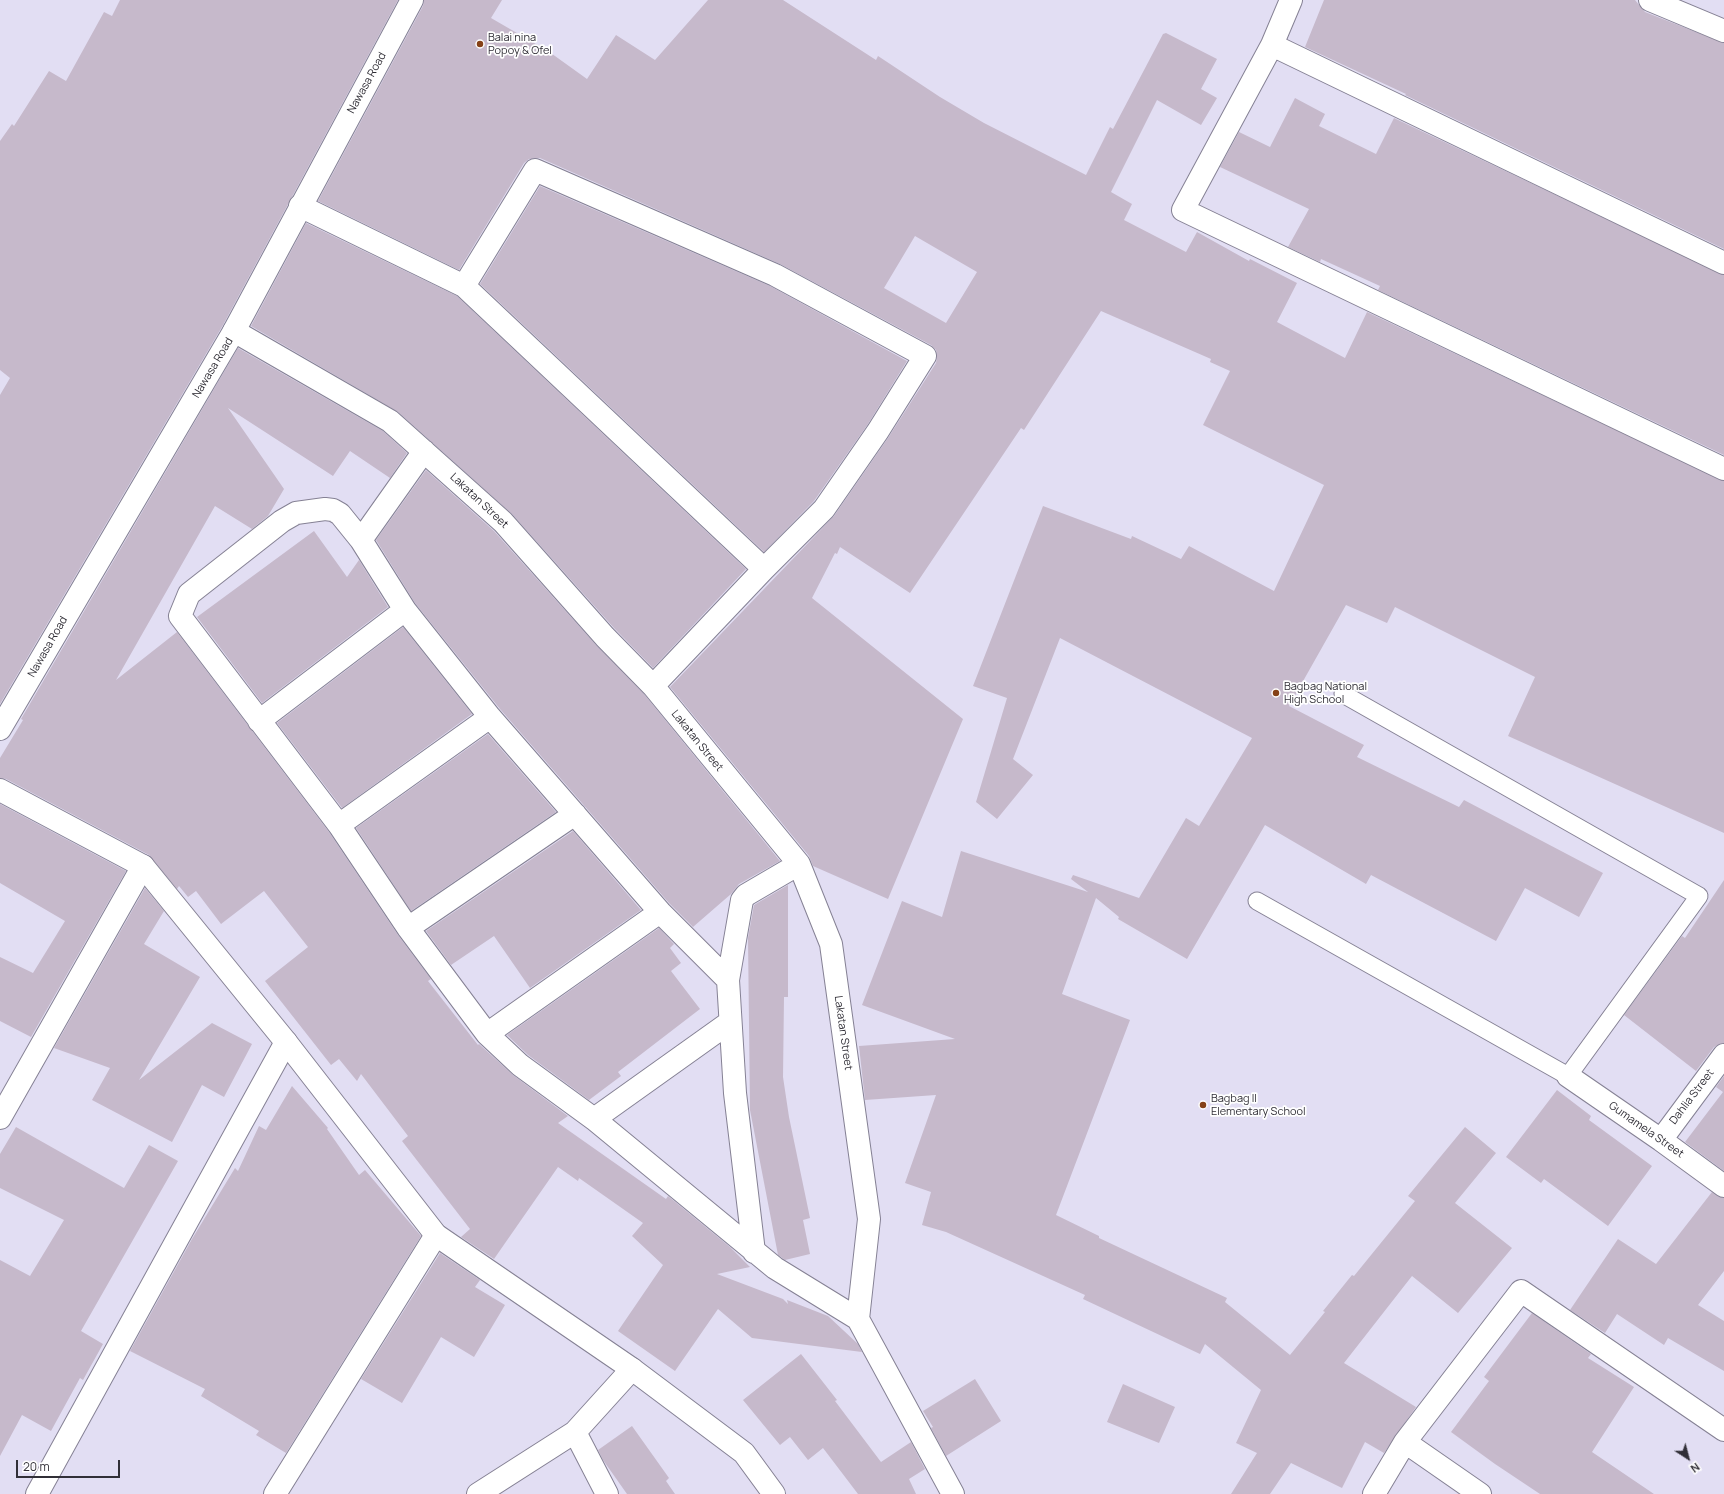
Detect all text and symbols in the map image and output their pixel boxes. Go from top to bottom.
place label: Balai nina Popoy & Ofel [488,31,552,57]
marker: Balai nina Popoy & Ofel [475,39,485,49]
street label: Nawasa Road [345,50,389,116]
street label: Nawasa Road [190,336,236,400]
street label: Lakatan Street [447,471,511,531]
street label: Nawasa Road [25,614,71,680]
place label: Bagbag National High School [1284,680,1367,706]
marker: Bagbag National High School [1271,688,1281,698]
street label: Lakatan Street [668,708,726,774]
street label: Lakatan Street [831,995,855,1071]
street label: Dahlia Street [1667,1067,1717,1127]
place label: Bagbag II Elementary School [1211,1092,1306,1118]
street label: Gumamela Street [1606,1099,1686,1161]
marker: Bagbag II Elementary School [1198,1100,1208,1110]
north arrow [1668,1438,1708,1478]
scale bar [18,1452,122,1478]
text: 20 m [23,1458,50,1475]
text: N [1688,1460,1703,1477]

